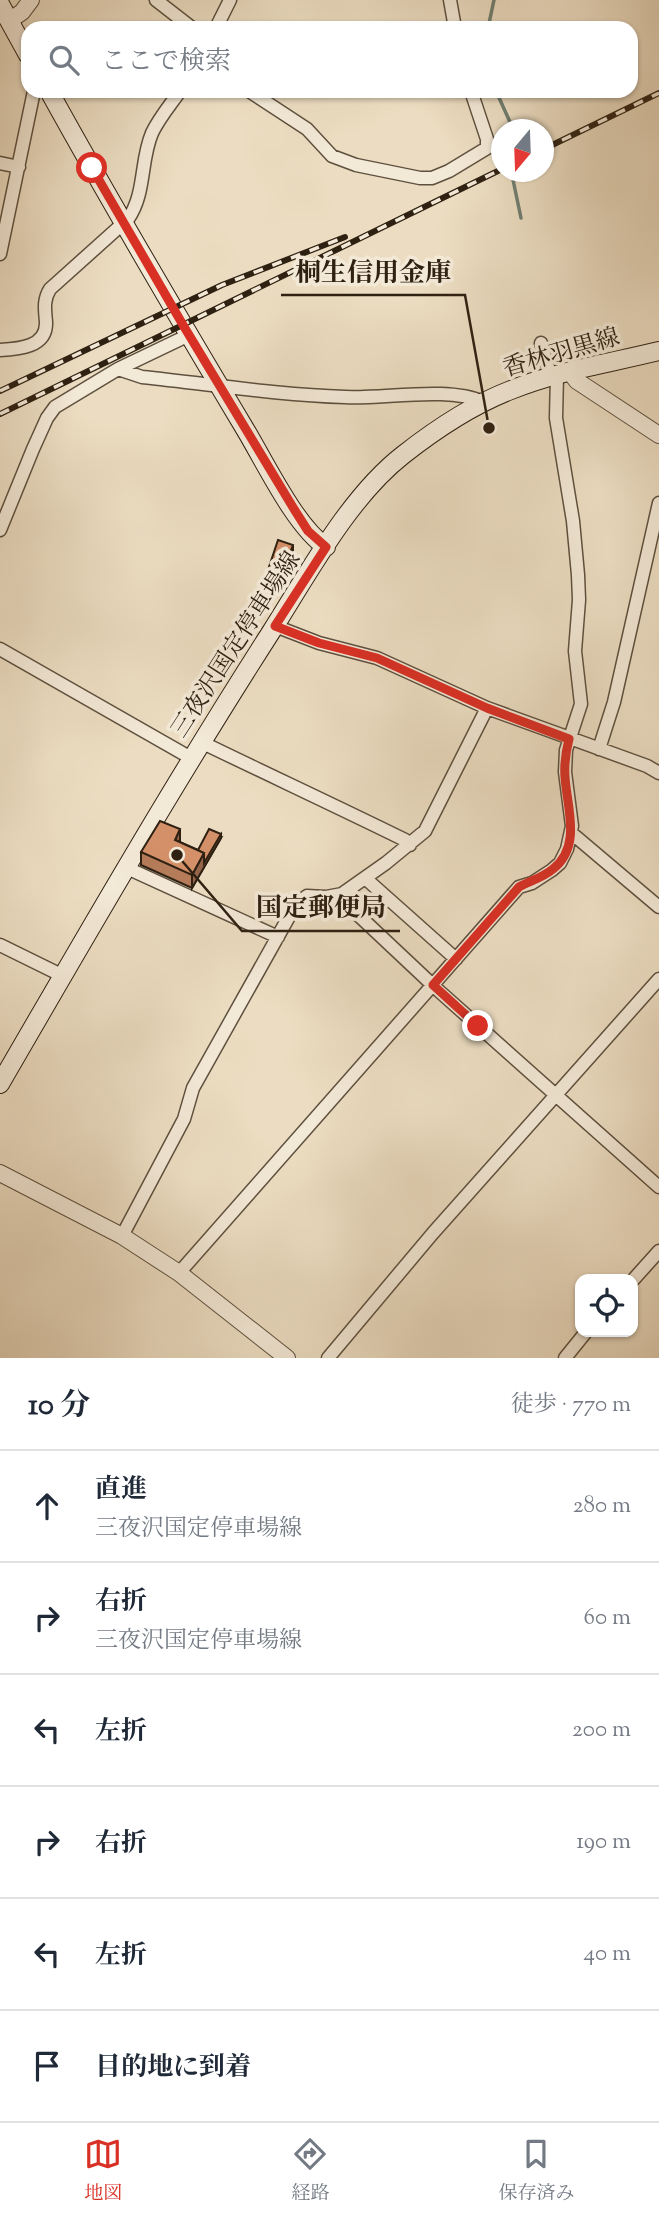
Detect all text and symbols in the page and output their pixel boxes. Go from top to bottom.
search box [21,21,638,98]
icon: search [45,41,83,79]
text: ここで検索 [101,44,231,81]
north arrow [491,119,554,182]
route start [76,152,107,183]
callout: 桐生信用金庫 [281,248,465,295]
text: 桐生信用金庫 [295,256,451,293]
street label: 香林羽黒線 [499,321,624,387]
street label: 三夜沢国定停車場線 [164,545,310,745]
callout: 国定郵便局 [242,884,400,931]
text: 国定郵便局 [256,891,386,928]
route end [462,1010,493,1041]
map controls [575,1274,638,1337]
button: locate [575,1274,638,1337]
text: 10 分 [28,1385,90,1428]
text: 徒歩 · 770 m [511,1389,631,1422]
text: 直進 [95,1472,147,1509]
icon: ahead [28,1487,66,1525]
text: 280 m [573,1490,631,1523]
text: 三夜沢国定停車場線 [95,1513,302,1546]
text: 右折 [95,1584,147,1621]
icon: right [28,1599,66,1637]
text: 60 m [583,1602,631,1635]
text: 三夜沢国定停車場線 [95,1625,302,1658]
icon: left [28,1711,66,1749]
text: 左折 [95,1714,147,1751]
text: 200 m [572,1714,631,1747]
icon: right [28,1823,66,1861]
text: 右折 [95,1826,147,1863]
text: 190 m [576,1826,631,1859]
icon: left [28,1935,66,1973]
text: 左折 [95,1938,147,1975]
text: 40 m [584,1938,631,1971]
icon: arrive [28,2047,66,2085]
text: 目的地に到着 [95,2050,251,2087]
tab: 地図 [84,2135,123,2208]
tab: 経路 [291,2135,330,2208]
tab: 保存済み [498,2135,575,2208]

